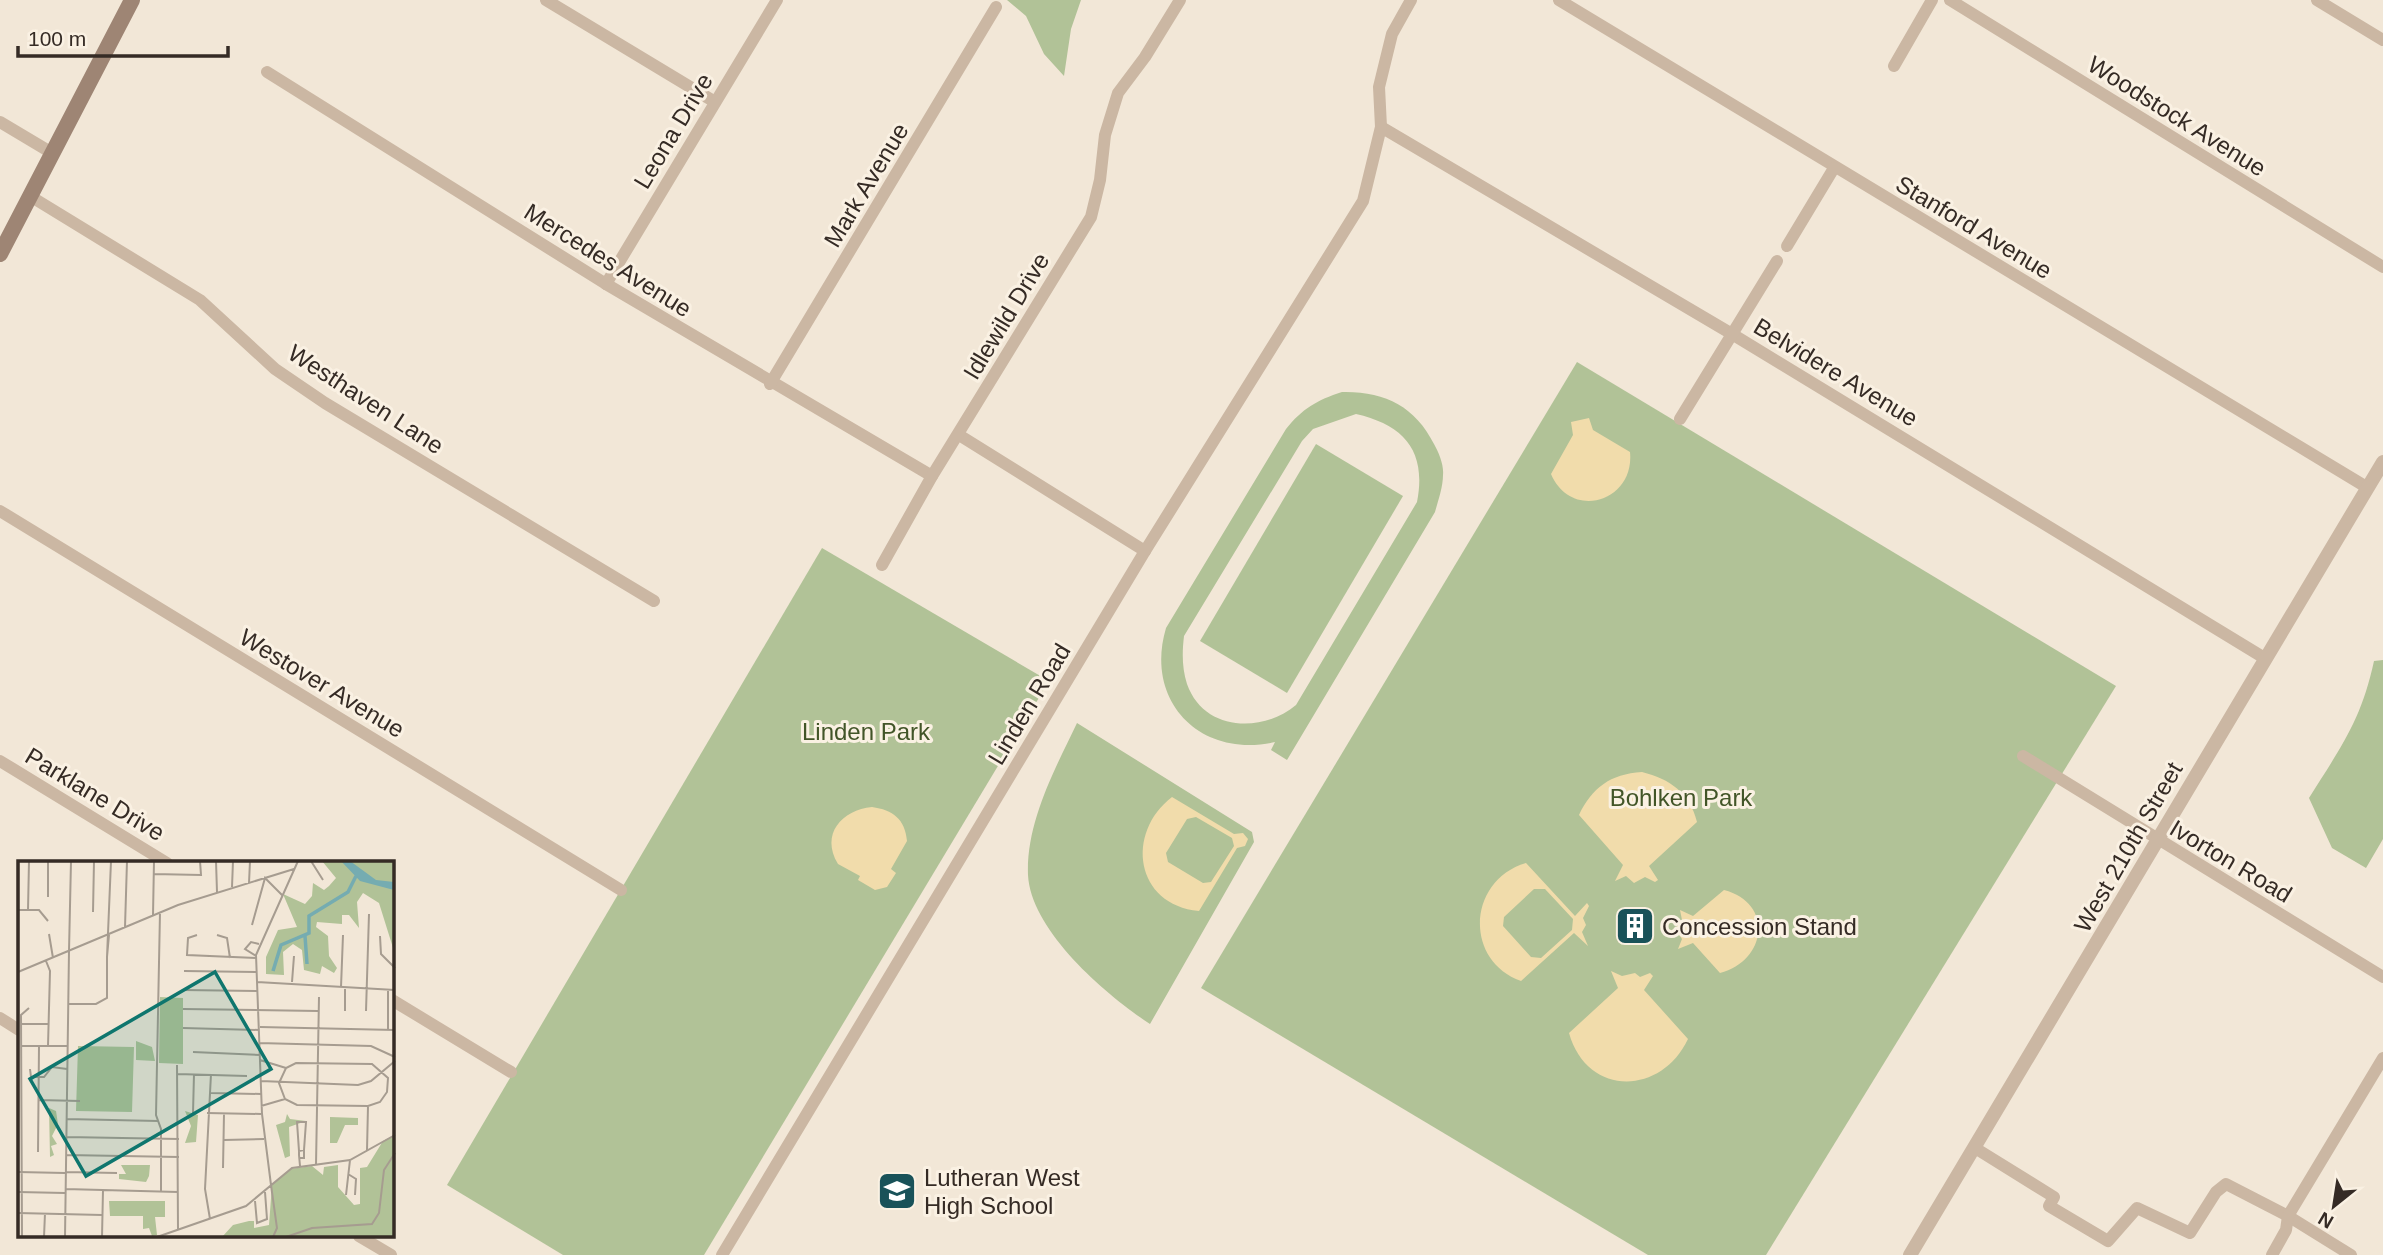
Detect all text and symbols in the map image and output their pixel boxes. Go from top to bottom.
scale bar [18,14,228,58]
text: 100 m [28,27,86,50]
street label: Woodstock Avenue [2083,50,2271,182]
street label: Leona Drive [628,69,718,193]
street label: Mark Avenue [818,118,914,252]
street label: Stanford Avenue [1891,170,2057,284]
street label: Mercedes Avenue [520,198,696,322]
street label: Idlewild Drive [958,248,1054,384]
street label: Belvidere Avenue [1749,312,1923,432]
street label: Westhaven Lane [283,339,449,459]
street label: Westover Avenue [235,623,409,743]
street label: Linden Road [982,639,1076,769]
park label: Linden Park [802,718,931,745]
street label: Parklane Drive [21,742,169,846]
street label: West 210th Street [2068,757,2188,937]
park label: Bohlken Park [1610,784,1753,811]
street label: Ivorton Road [2165,814,2297,908]
inset map [18,861,394,1238]
building icon: Concession Stand [1614,905,1656,947]
place label: Concession Stand [1662,913,1857,940]
place label: Lutheran West High School [924,1164,1080,1219]
school or university icon: Lutheran West High School [876,1170,918,1212]
north arrow [2299,1171,2369,1241]
text: N [2315,1208,2337,1233]

